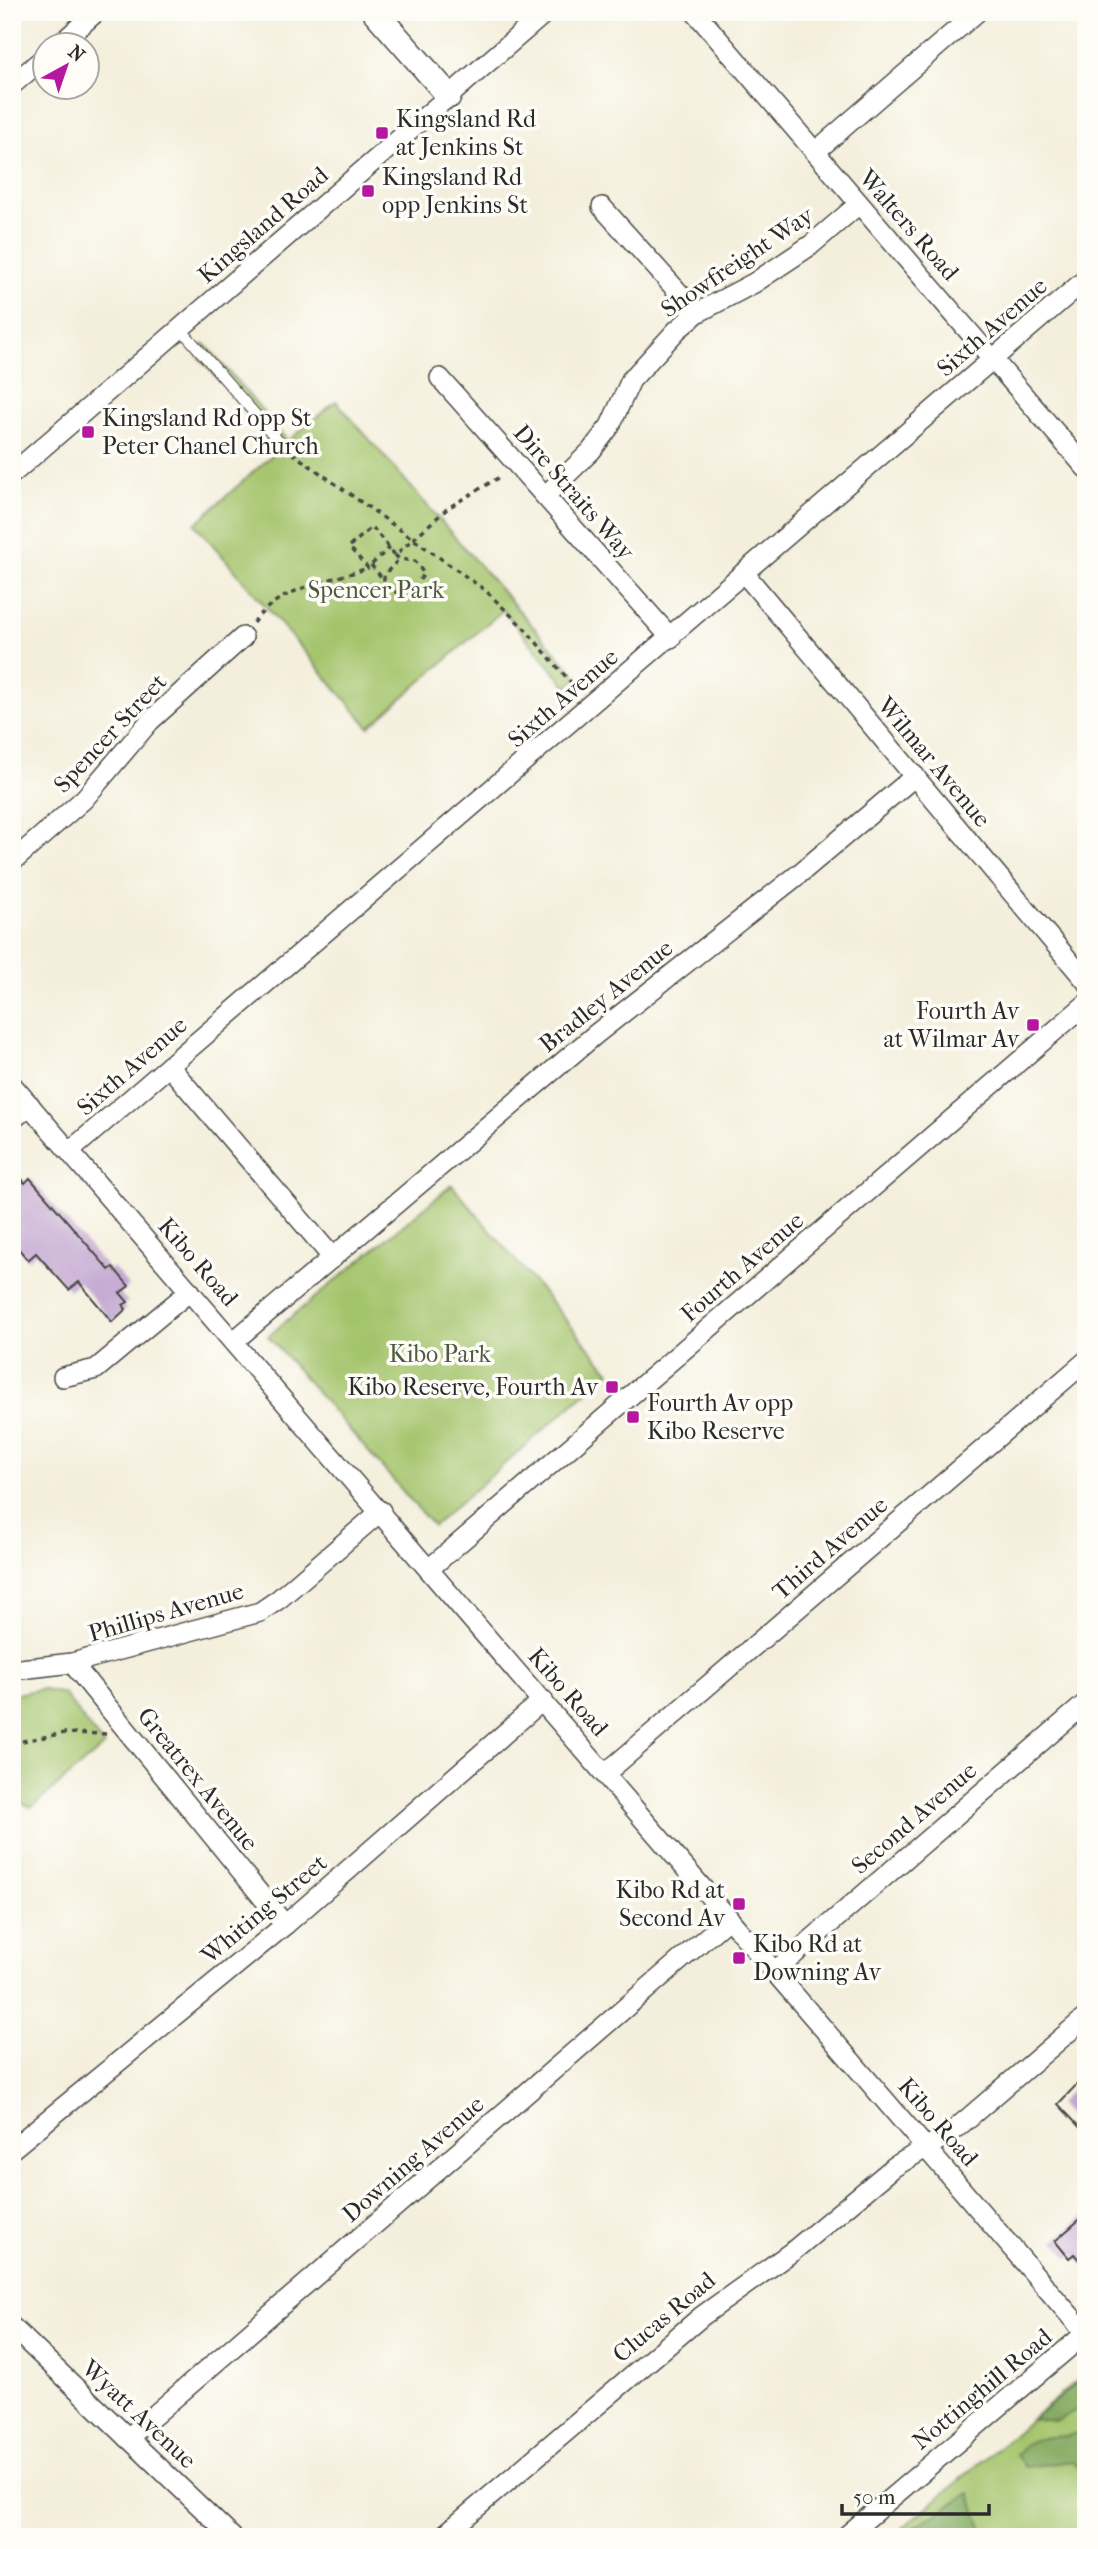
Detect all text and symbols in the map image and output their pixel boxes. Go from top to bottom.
north arrow [32,32,102,102]
text: N [64,41,89,67]
place label: Kingsland Rd at Jenkins St [396,105,537,161]
marker: Kingsland Rd at Jenkins St [374,125,390,141]
street label: Kingsland Road [192,160,334,289]
place label: Kingsland Rd opp Jenkins St [382,163,528,219]
street label: Walters Road [853,163,965,287]
marker: Kingsland Rd opp Jenkins St [360,183,376,199]
street label: Showfreight Way [656,200,819,323]
street label: Sixth Avenue [931,272,1053,382]
place label: Kingsland Rd opp St Peter Chanel Church [102,404,319,460]
street label: Dire Straits Way [508,419,641,566]
marker: Kingsland Rd opp St Peter Chanel Church [80,424,96,440]
park label: Spencer Park [308,576,445,604]
street label: Sixth Avenue [502,643,624,753]
street label: Spencer Street [48,667,172,798]
street label: Wilmar Avenue [871,691,997,833]
street label: Bradley Avenue [534,934,678,1058]
place label: Fourth Av at Wilmar Av [884,997,1020,1053]
street label: Sixth Avenue [71,1011,193,1121]
marker: Fourth Av at Wilmar Av [1025,1017,1041,1033]
street label: Fourth Avenue [675,1206,809,1328]
street label: Kibo Road [152,1212,245,1313]
park label: Kibo Park [389,1340,492,1368]
place label: Kibo Reserve, Fourth Av [347,1373,599,1401]
marker: Kibo Reserve, Fourth Av [604,1379,620,1395]
place label: Fourth Av opp Kibo Reserve [647,1389,793,1445]
marker: Fourth Av opp Kibo Reserve [625,1409,641,1425]
street label: Third Avenue [767,1490,893,1605]
street label: Phillips Avenue [85,1576,247,1647]
street label: Kibo Road [522,1642,615,1743]
street label: Greatrex Avenue [132,1702,264,1856]
street label: Second Avenue [846,1756,982,1880]
street label: Whiting Street [195,1848,333,1970]
place label: Kibo Rd at Second Av [616,1876,726,1932]
marker: Kibo Rd at Second Av [731,1896,747,1912]
place label: Kibo Rd at Downing Av [753,1930,882,1986]
marker: Kibo Rd at Downing Av [731,1950,747,1966]
street label: Kibo Road [892,2072,985,2173]
street label: Downing Avenue [337,2090,490,2228]
street label: Clucas Road [607,2265,722,2368]
street label: Nottinghill Road [907,2322,1058,2455]
street label: Wyatt Avenue [75,2353,202,2474]
scale bar [842,2472,990,2516]
text: 50 m [853,2485,896,2509]

